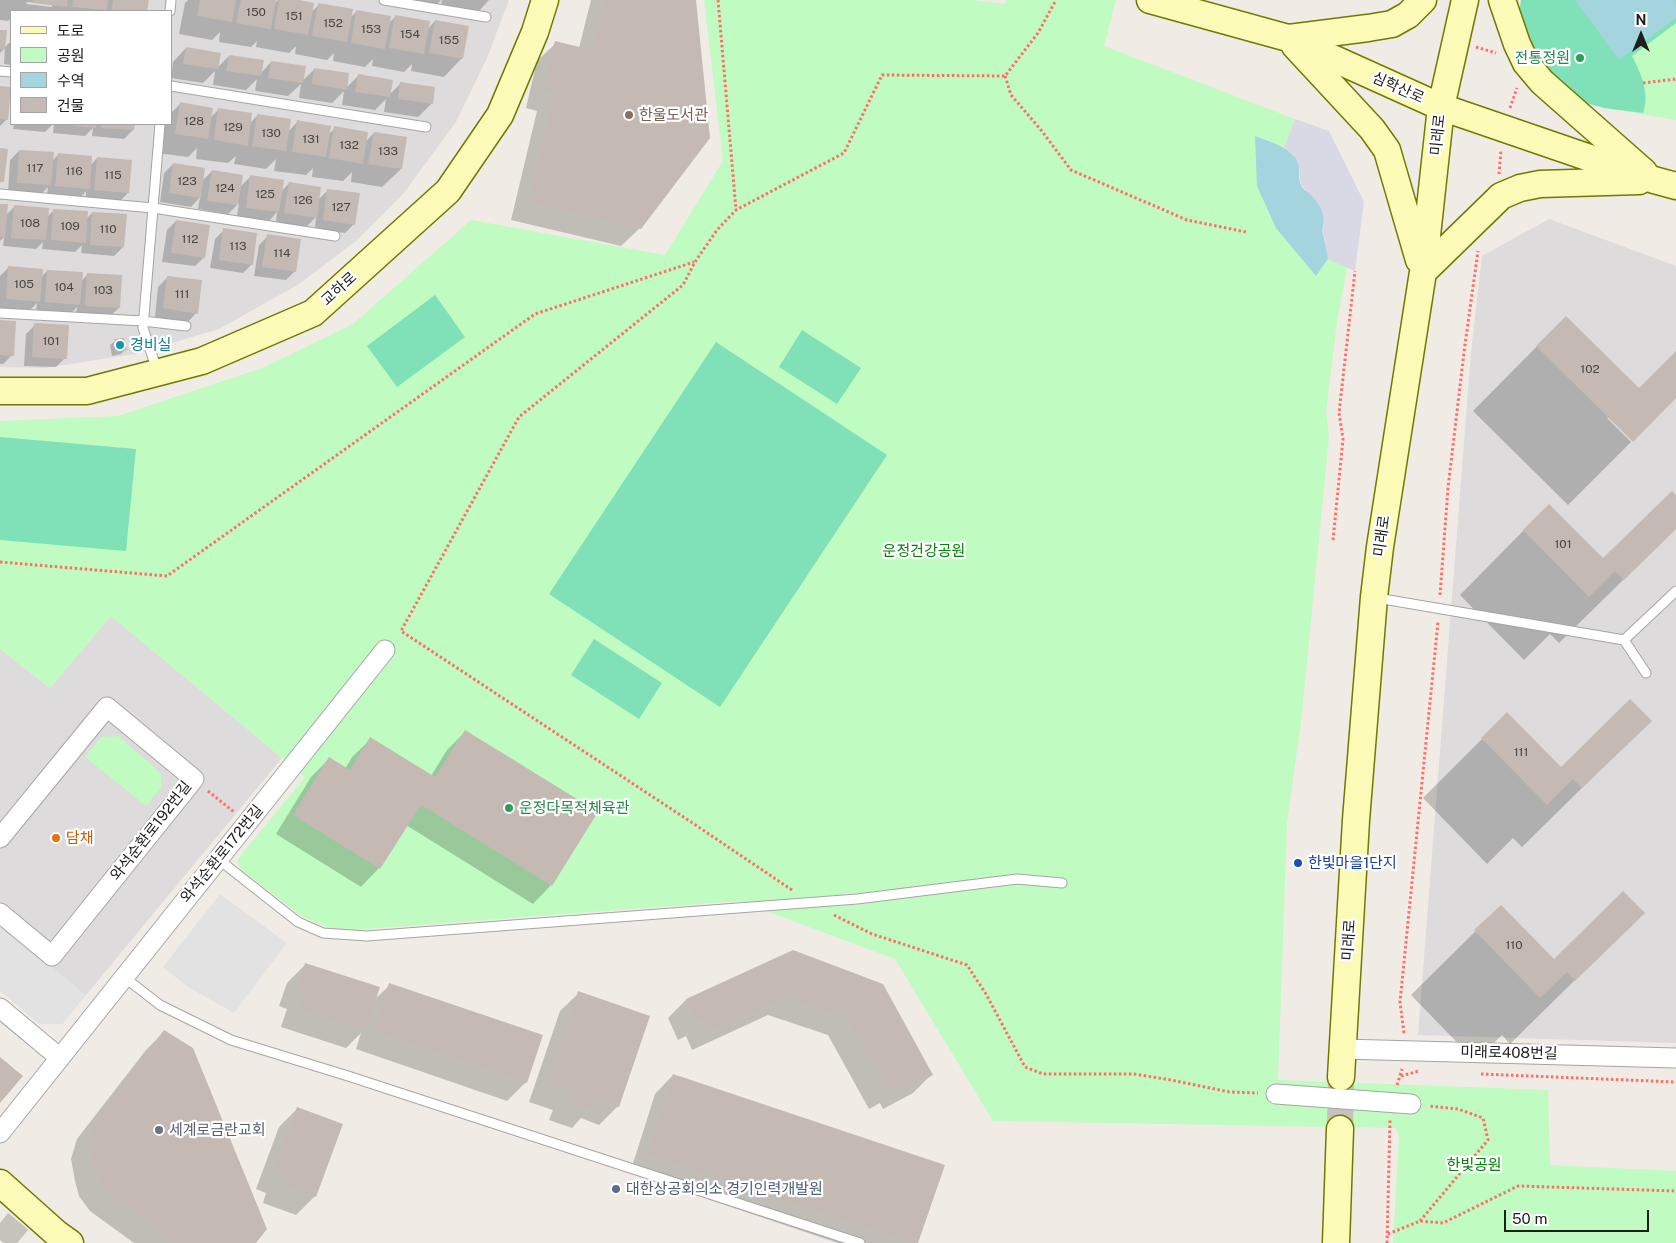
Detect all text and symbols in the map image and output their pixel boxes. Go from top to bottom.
house number: 150 [246,5,266,19]
house number: 151 [285,9,303,23]
legend [10,10,172,125]
north arrow [1616,10,1666,60]
text: N [1636,12,1646,28]
house number: 152 [323,16,343,30]
text: 도로 [57,22,85,39]
house number: 153 [361,22,381,36]
house number: 154 [400,27,420,41]
house number: 155 [439,33,459,47]
text: 공원 [57,47,85,64]
place label: 전통정원 [1515,49,1570,67]
marker: 전통정원 [1574,52,1586,64]
street label: 심학산로 [1369,69,1427,107]
text: 수역 [57,72,85,89]
text: 건물 [57,97,85,114]
place label: 한울도서관 [639,106,708,124]
marker: 한울도서관 [623,109,635,121]
street label: 미래로 [1427,113,1449,157]
house number: 128 [184,114,204,128]
house number: 129 [223,120,243,134]
house number: 130 [261,126,281,140]
house number: 131 [302,132,320,146]
house number: 132 [339,138,359,152]
house number: 133 [378,144,398,158]
house number: 117 [27,161,43,175]
house number: 116 [65,164,83,178]
house number: 115 [104,168,122,182]
house number: 123 [177,174,197,188]
house number: 124 [215,181,235,195]
house number: 125 [255,187,275,201]
house number: 126 [293,193,313,207]
house number: 127 [331,200,351,214]
house number: 108 [20,216,40,230]
house number: 109 [60,219,80,233]
house number: 110 [99,222,117,236]
house number: 112 [182,232,198,246]
house number: 113 [229,239,247,253]
house number: 114 [273,246,291,260]
street label: 교하로 [318,268,360,310]
house number: 105 [14,277,34,291]
house number: 104 [54,280,74,294]
house number: 103 [93,283,113,297]
house number: 111 [175,287,189,301]
house number: 101 [42,334,60,348]
place label: 경비실 [130,336,171,354]
marker: 경비실 [114,339,126,351]
house number: 102 [1580,362,1600,376]
street label: 미래로 [1370,514,1394,558]
house number: 101 [1554,537,1572,551]
park label: 운정건강공원 [883,542,965,560]
house number: 111 [1514,745,1528,759]
street label: 와석순환로192번길 [107,778,195,884]
place label: 운정다목적체육관 [519,799,629,817]
street label: 와석순환로172번길 [177,801,267,907]
marker: 운정다목적체육관 [503,802,515,814]
place label: 담채 [66,829,94,847]
marker: 담채 [50,832,62,844]
place label: 한빛마을1단지 [1308,854,1397,872]
marker: 한빛마을1단지 [1292,857,1304,869]
street label: 미래로 [1339,919,1359,961]
house number: 110 [1505,938,1523,952]
street label: 미래로408번길 [1460,1043,1558,1063]
place label: 세계로금란교회 [169,1121,266,1139]
marker: 세계로금란교회 [153,1124,165,1136]
park label: 한빛공원 [1446,1156,1502,1174]
place label: 대한상공회의소 경기인력개발원 [626,1180,823,1198]
marker: 대한상공회의소 경기인력개발원 [610,1183,622,1195]
scale bar [1506,1200,1651,1232]
text: 50 m [1512,1210,1547,1227]

